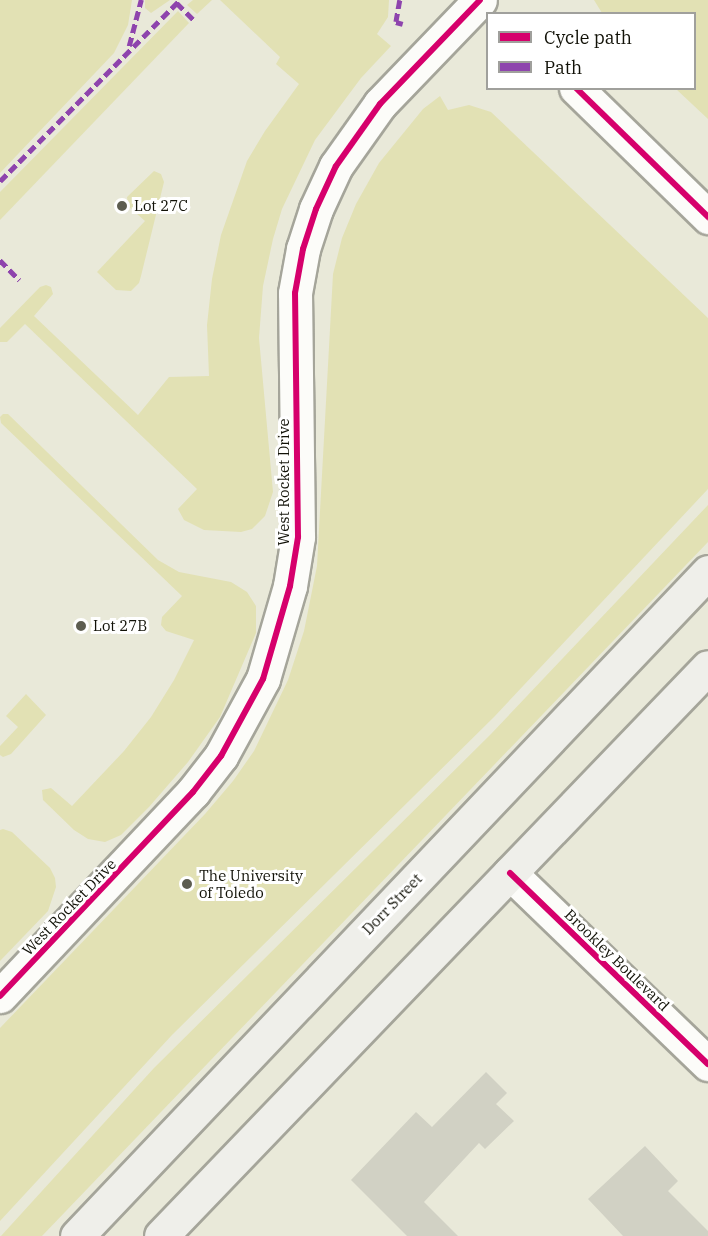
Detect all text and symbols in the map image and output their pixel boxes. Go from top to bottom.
legend [486,12,696,90]
text: Cycle path [544,26,632,49]
text: Path [544,56,582,79]
place label: Lot 27C [134,197,188,215]
marker: Lot 27C [115,199,129,213]
street label: West Rocket Drive [275,418,293,546]
place label: Lot 27B [93,617,147,635]
marker: Lot 27B [74,619,88,633]
street label: West Rocket Drive [18,855,120,959]
place label: The University of Toledo [199,866,303,901]
street label: Dorr Street [358,870,426,938]
marker: The University of Toledo [180,877,194,891]
street label: Brookley Boulevard [561,905,673,1015]

